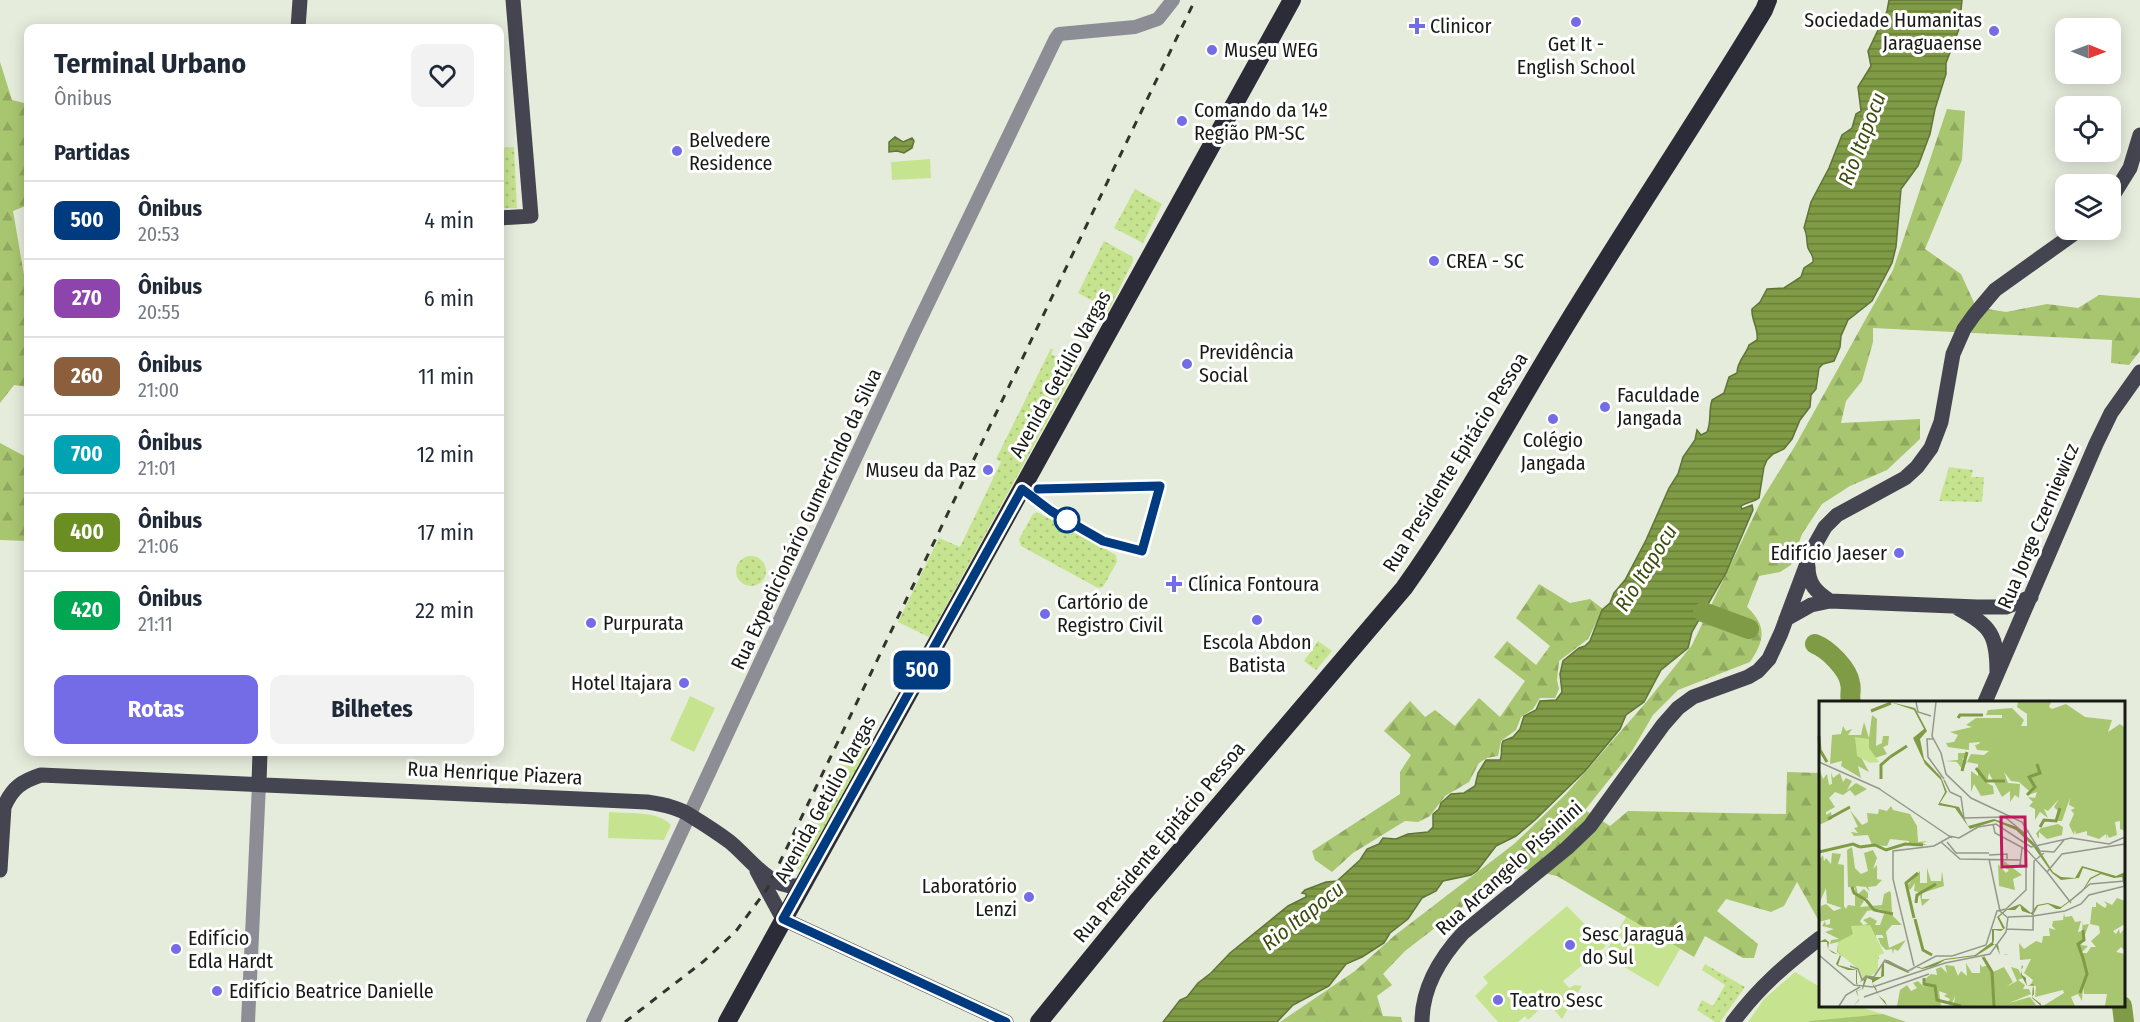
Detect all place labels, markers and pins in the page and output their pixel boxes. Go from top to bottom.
place label: Sociedade Humanitas Jaraguaense [1804,8,1982,55]
place label: Clinicor [1430,14,1492,38]
marker: Get It - English School [1569,15,1583,29]
marker: Clinicor [1408,17,1426,35]
marker: Sociedade Humanitas Jaraguaense [1987,24,2001,38]
place label: Get It - English School [1517,32,1635,79]
place label: Museu WEG [1224,38,1318,62]
marker: Museu WEG [1205,43,1219,57]
place label: Comando da 14º Região PM-SC [1194,98,1328,145]
marker: Comando da 14º Região PM-SC [1175,114,1189,128]
place label: Belvedere Residence [689,128,772,175]
marker: Belvedere Residence [670,144,684,158]
place label: CREA - SC [1446,249,1524,273]
marker: CREA - SC [1427,254,1441,268]
place label: Previdência Social [1199,340,1294,387]
marker: Previdência Social [1180,357,1194,371]
place label: Faculdade Jangada [1617,383,1700,430]
marker: Faculdade Jangada [1598,400,1612,414]
marker: Colégio Jangada [1546,412,1560,426]
place label: Colégio Jangada [1520,428,1586,475]
place label: Museu da Paz [865,458,976,482]
marker: Museu da Paz [981,463,995,477]
unlabelled marker [1054,507,1080,533]
place label: Edifício Jaeser [1771,541,1887,565]
marker: Edifício Jaeser [1892,546,1906,560]
place label: Clínica Fontoura [1188,572,1319,596]
marker: Clínica Fontoura [1165,575,1183,593]
place label: Cartório de Registro Civil [1057,590,1163,637]
marker: Cartório de Registro Civil [1038,607,1052,621]
place label: Purpurata [603,611,684,635]
marker: Escola Abdon Batista [1250,613,1264,627]
marker: Purpurata [584,616,598,630]
place label: Escola Abdon Batista [1202,630,1312,677]
place label: Hotel Itajara [571,671,672,695]
marker: Hotel Itajara [677,676,691,690]
place label: Laboratório Lenzi [922,874,1017,921]
marker: Laboratório Lenzi [1022,890,1036,904]
place label: Sesc Jaraguá do Sul [1582,922,1684,969]
place label: Edifício Edla Hardt [188,926,273,973]
marker: Sesc Jaraguá do Sul [1563,938,1577,952]
marker: Edifício Edla Hardt [169,942,183,956]
place label: Edifício Beatrice Danielle [229,979,434,1003]
marker: Edifício Beatrice Danielle [210,984,224,998]
place label: Teatro Sesc [1510,988,1603,1012]
marker: Teatro Sesc [1491,993,1505,1007]

